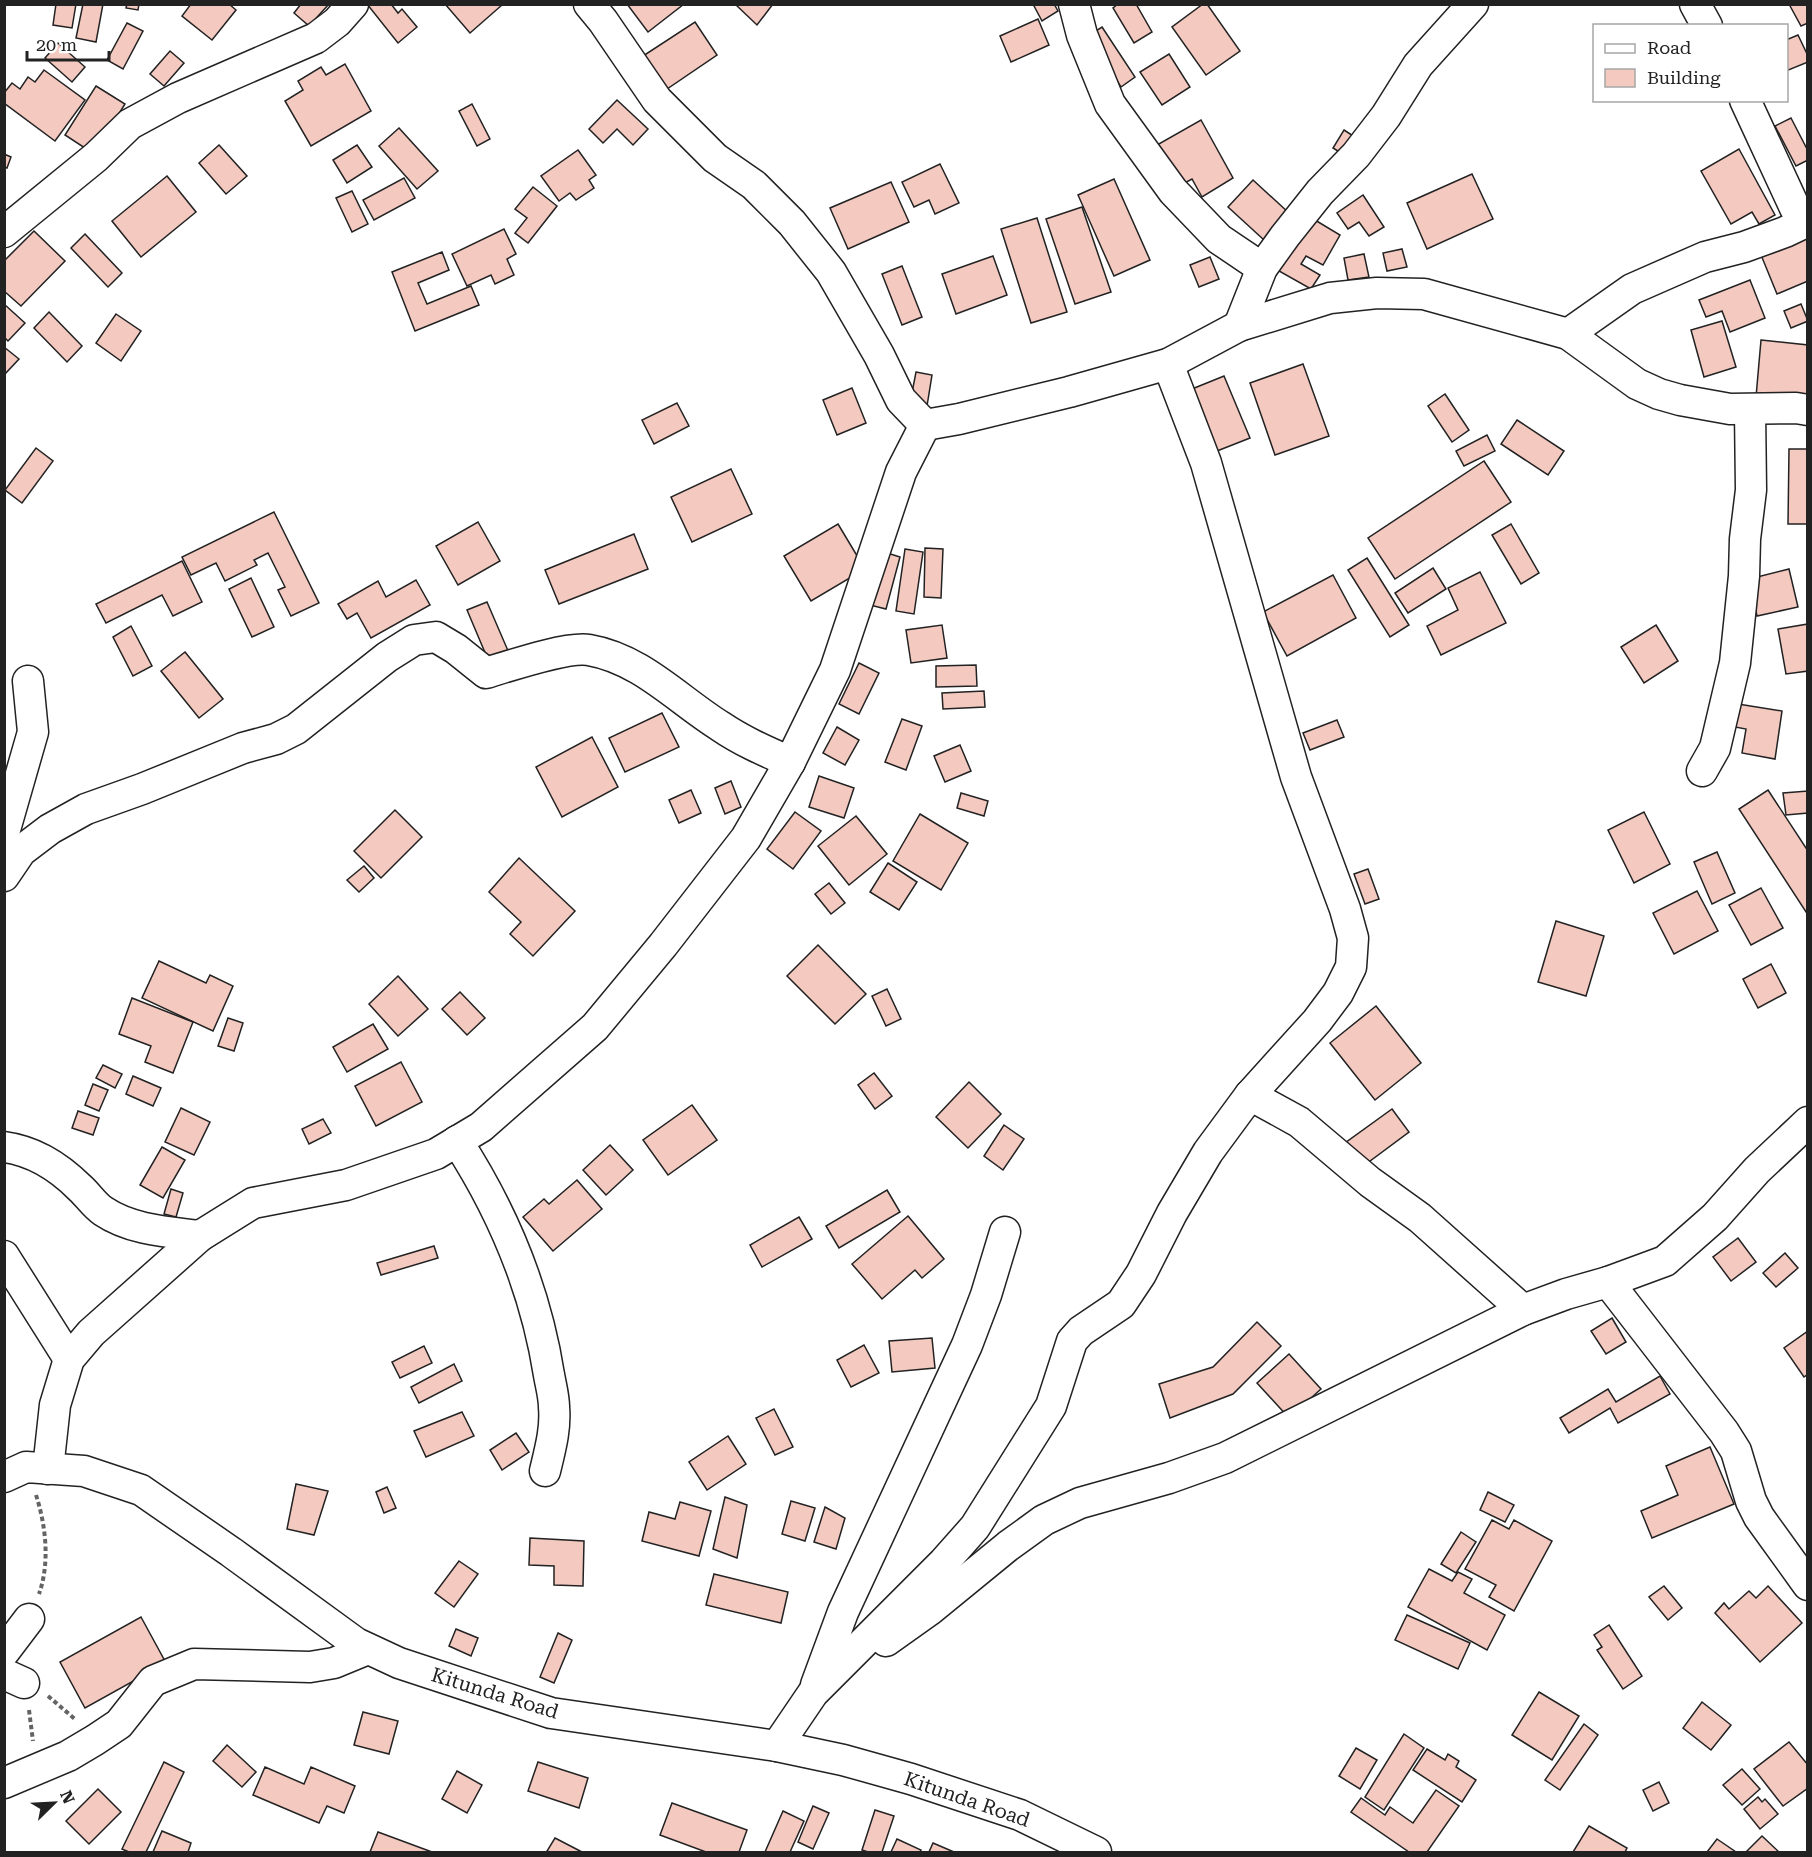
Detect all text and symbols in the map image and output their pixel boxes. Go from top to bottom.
scale bar [27,24,110,62]
legend [1593,24,1788,102]
text: 20 m [36,34,77,55]
text: Road [1647,37,1692,58]
text: Building [1647,67,1721,88]
street label: Kitunda Road [429,1662,562,1724]
street label: Kitunda Road [901,1766,1033,1832]
north arrow [24,1773,84,1833]
text: N [56,1788,78,1807]

